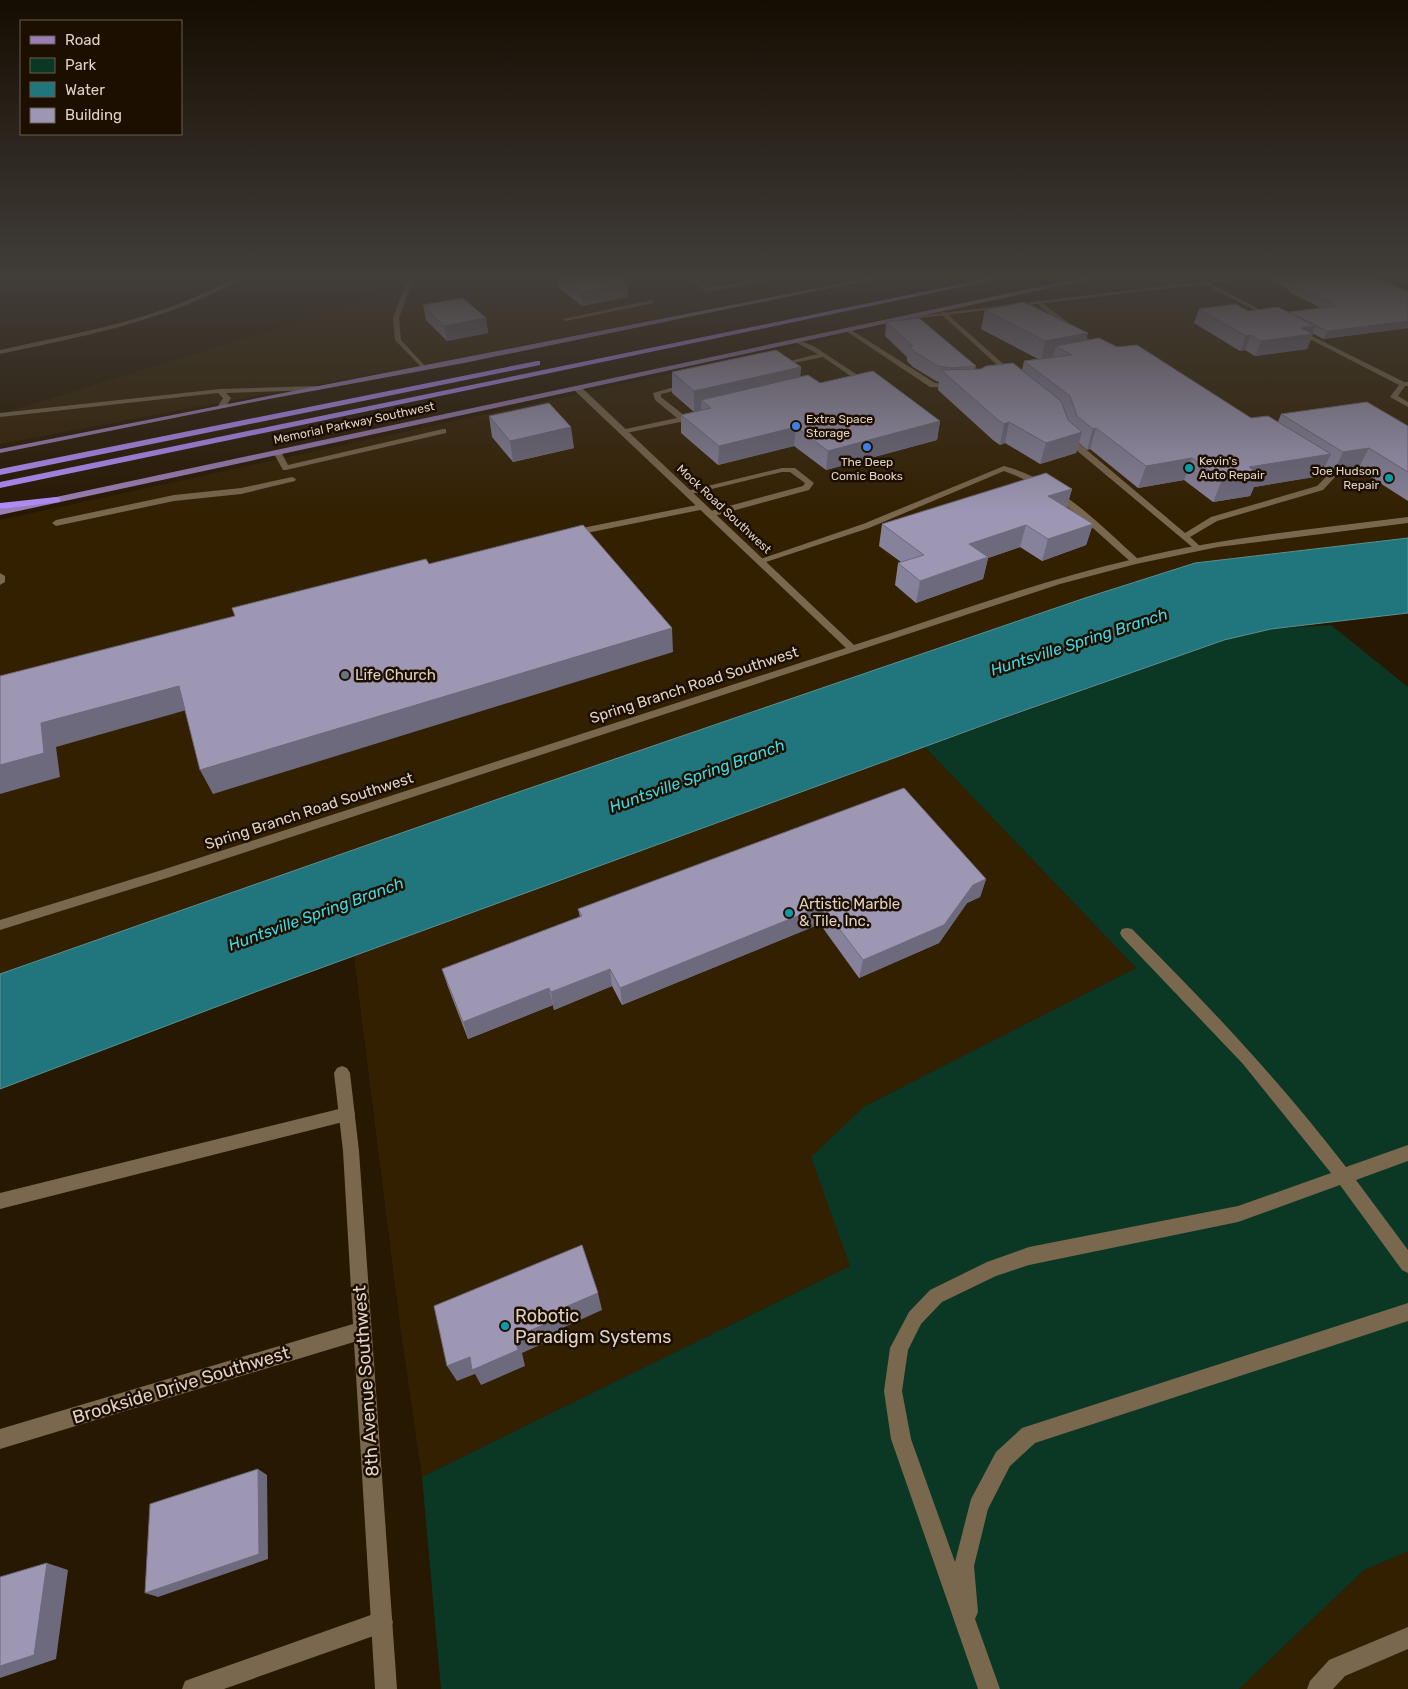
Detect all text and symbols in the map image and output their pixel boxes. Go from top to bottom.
legend [20,20,182,135]
text: Road [65,31,101,49]
text: Park [65,56,96,74]
text: Water [65,81,105,99]
text: Building [65,106,122,124]
street label: Memorial Parkway Southwest [272,399,436,447]
place label: Extra Space Storage [806,412,873,440]
marker: Extra Space Storage [790,420,802,432]
marker: The Deep Comic Books [861,441,873,453]
place label: Kevin's Auto Repair [1199,454,1265,482]
place label: The Deep Comic Books [831,455,903,483]
street label: Mock Road Southwest [674,462,774,557]
marker: Kevin's Auto Repair [1183,462,1195,474]
place label: Joe Hudson Repair [1312,464,1379,492]
marker: Joe Hudson Repair [1383,472,1395,484]
water label: Huntsville Spring Branch [988,604,1170,680]
street label: Spring Branch Road Southwest [587,643,801,727]
place label: Life Church [355,666,436,684]
marker: Life Church [339,669,351,681]
water label: Huntsville Spring Branch [607,735,787,817]
street label: Spring Branch Road Southwest [202,769,416,853]
water label: Huntsville Spring Branch [226,873,406,955]
place label: Artistic Marble & Tile, Inc. [799,895,900,930]
marker: Artistic Marble & Tile, Inc. [783,907,795,919]
street label: 8th Avenue Southwest [348,1285,384,1477]
place label: Robotic Paradigm Systems [515,1305,671,1348]
marker: Robotic Paradigm Systems [499,1320,511,1332]
street label: Brookside Drive Southwest [70,1341,292,1429]

